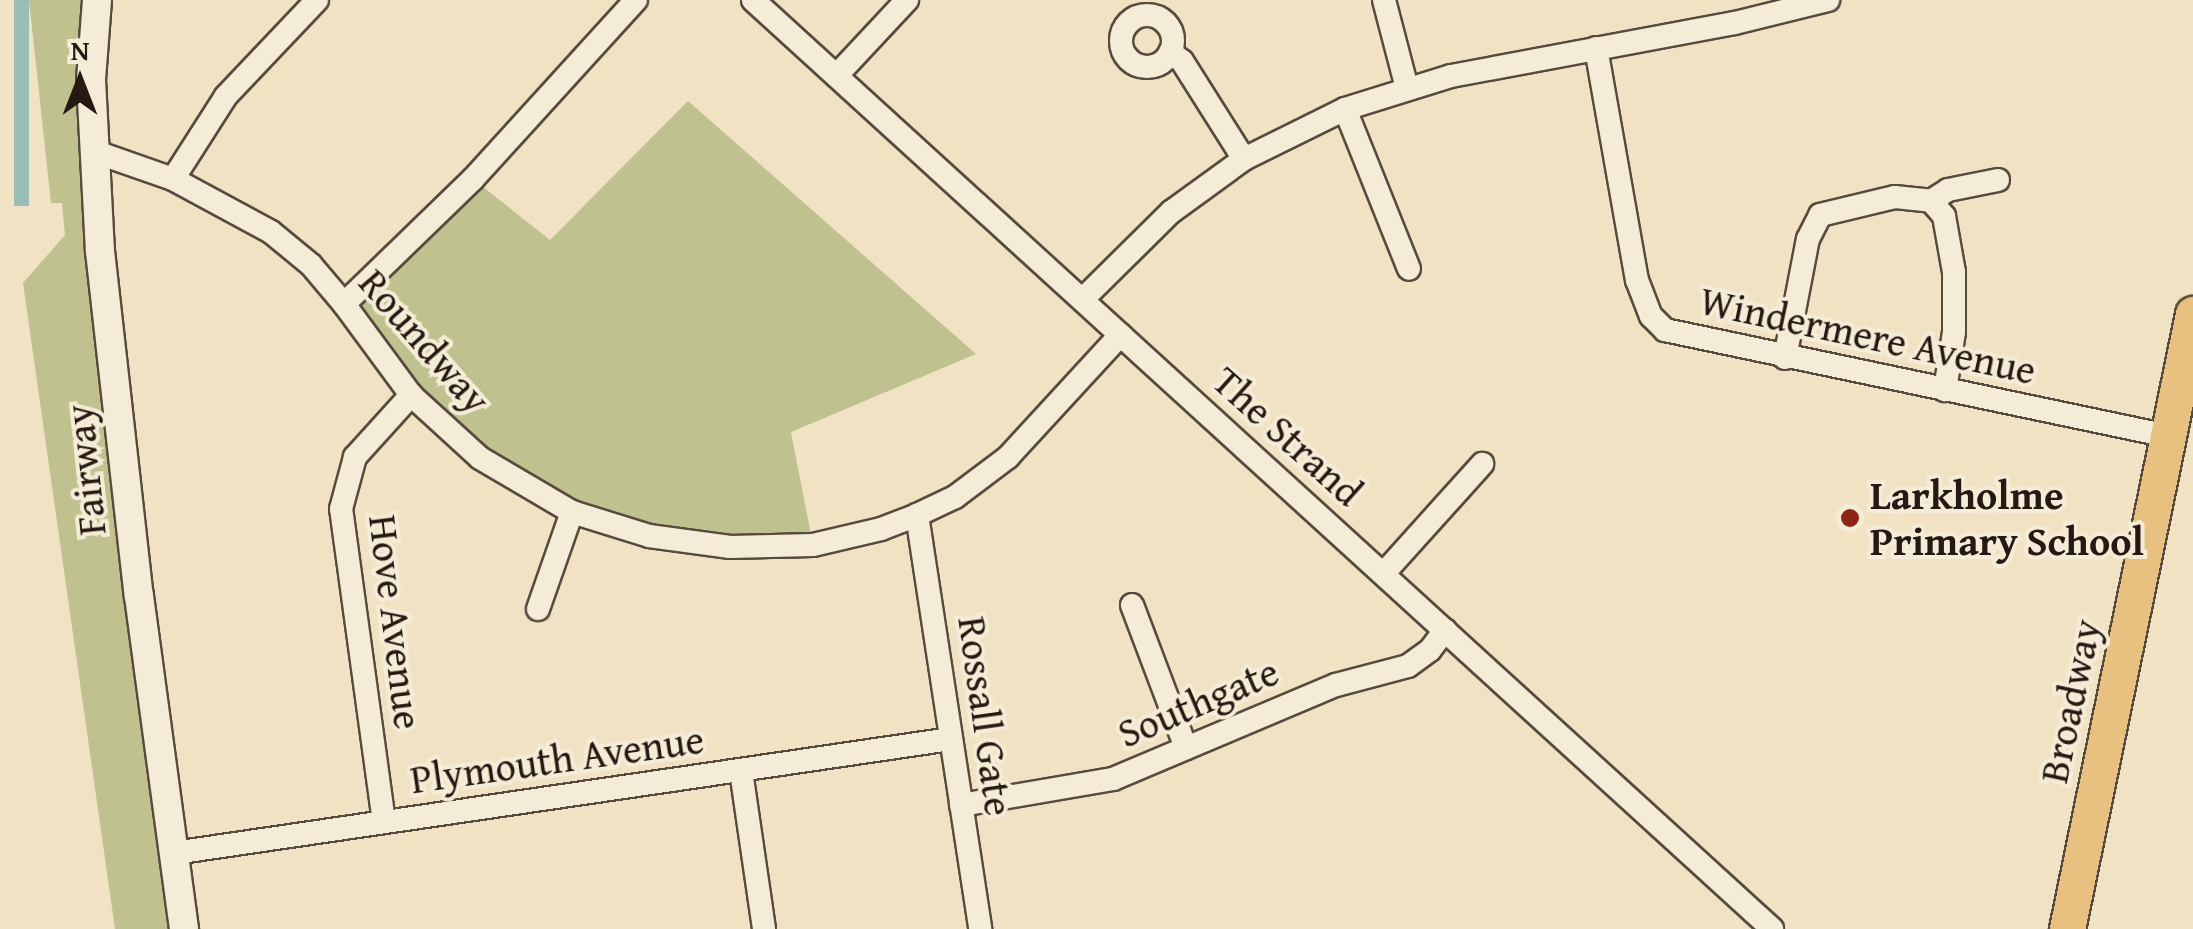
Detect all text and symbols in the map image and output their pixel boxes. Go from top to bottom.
text: N [71,29,89,70]
north arrow [30,30,130,130]
street label: Roundway [349,259,501,423]
street label: Windermere Avenue [1696,276,2040,394]
street label: The Strand [1203,356,1373,516]
street label: Fairway [54,402,116,538]
place label: Larkholme Primary School [1870,471,2144,565]
marker: Larkholme Primary School [1839,507,1861,529]
street label: Hove Avenue [359,512,433,732]
street label: Rossall Gate [948,613,1024,819]
street label: Broadway [2029,615,2111,787]
street label: Southgate [1110,647,1286,757]
street label: Plymouth Avenue [407,715,707,803]

